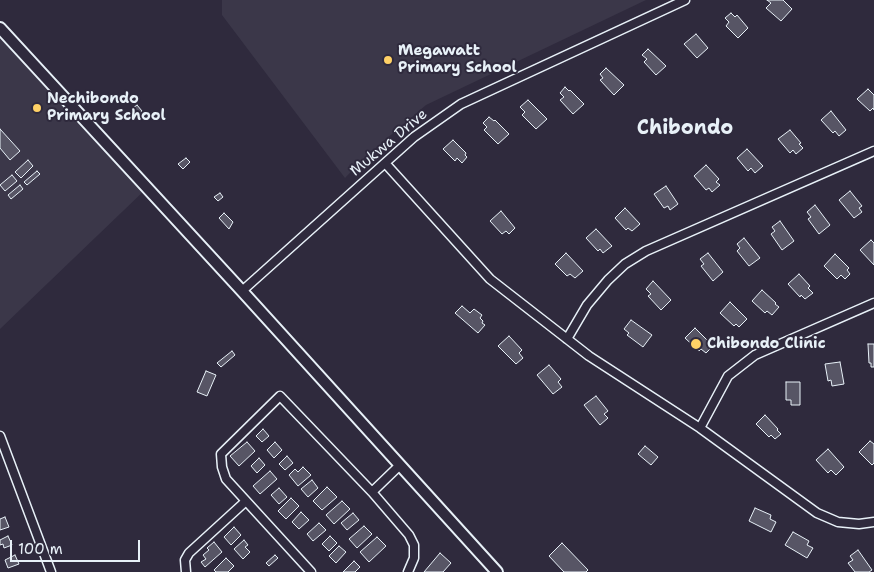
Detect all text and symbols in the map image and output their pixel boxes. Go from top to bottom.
place label: Megawatt Primary School [398,42,517,77]
marker: Megawatt Primary School [382,54,394,66]
place label: Nechibondo Primary School [47,90,166,125]
marker: Nechibondo Primary School [31,102,43,114]
street label: Mukwa Drive [347,105,431,181]
district label: Chibondo [637,117,733,141]
place label: Chibondo Clinic [707,335,826,353]
marker: Chibondo Clinic [689,337,703,351]
scale bar [12,530,142,562]
text: 100 m [18,539,63,559]

